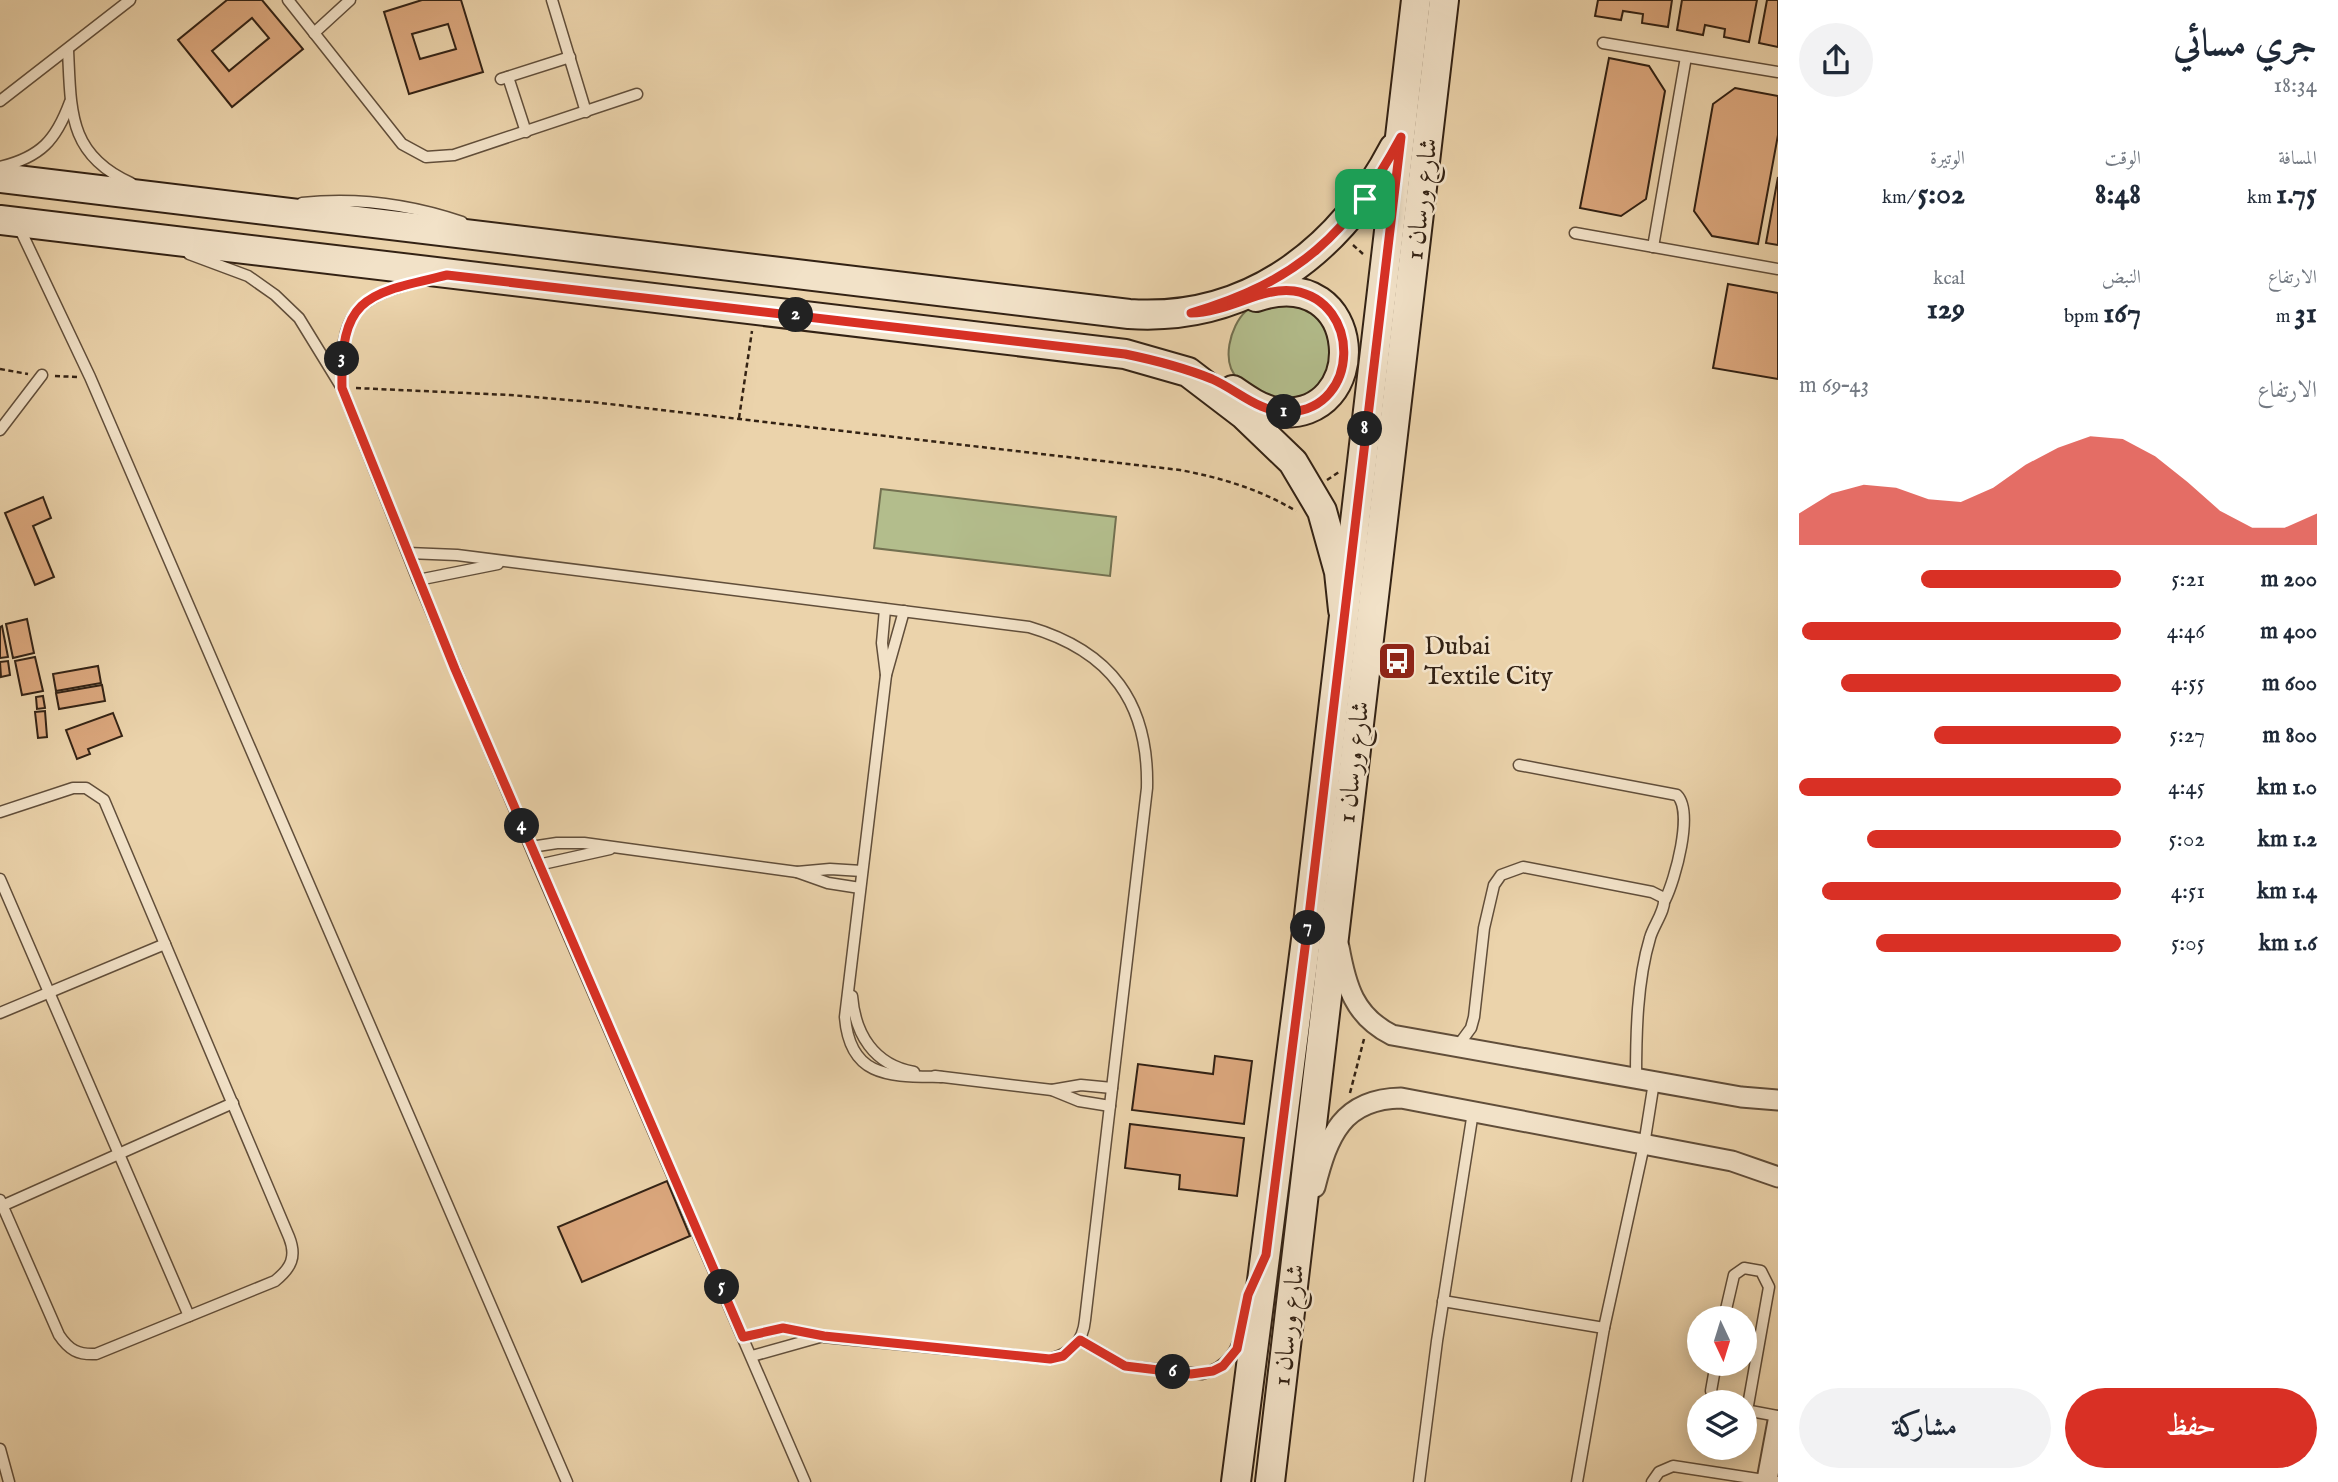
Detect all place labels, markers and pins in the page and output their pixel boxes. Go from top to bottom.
pin [1335,169,1395,229]
pin: 2 [778,298,814,332]
pin: 3 [324,342,360,376]
pin: 1 [1266,394,1302,430]
pin: 8 [1348,412,1382,446]
place label: Dubai Textile City [1424,630,1553,693]
bus stop icon: Dubai Textile City [1376,640,1418,682]
pin: 4 [504,808,540,844]
pin: 7 [1290,911,1326,946]
pin: 5 [704,1270,740,1304]
pin: 6 [1156,1354,1190,1390]

